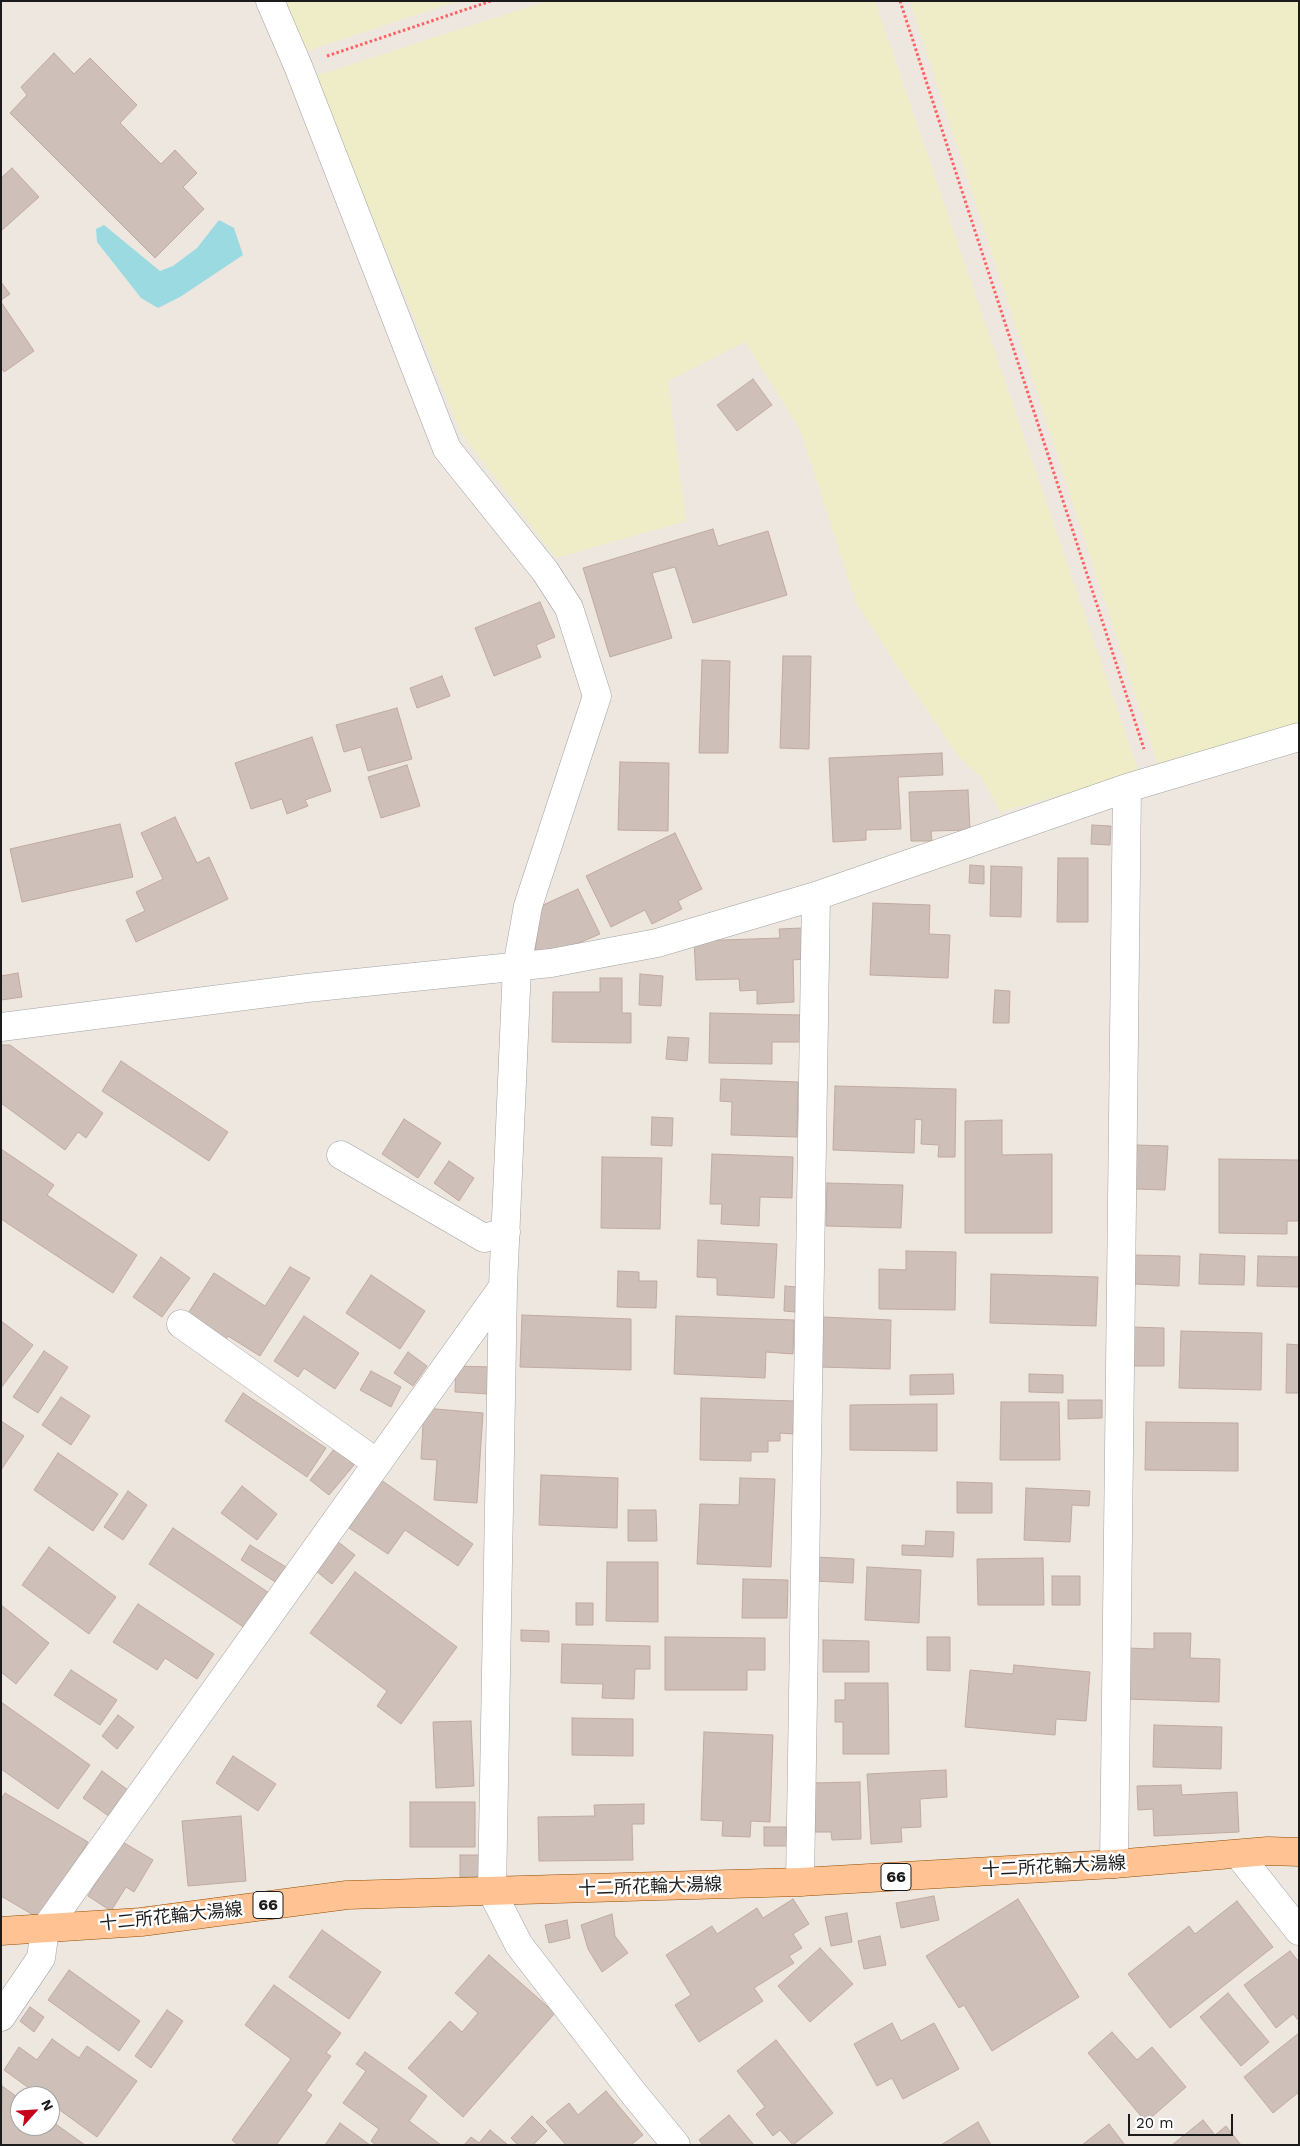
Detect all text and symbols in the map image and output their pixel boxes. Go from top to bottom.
street label: 十二所花輪大湯線 [982,1852,1126,1882]
road number: 66 [881,1864,911,1890]
street label: 十二所花輪大湯線 [578,1874,722,1900]
road number: 66 [253,1892,283,1918]
street label: 十二所花輪大湯線 [98,1899,244,1935]
north arrow [10,2086,60,2136]
text: N [38,2097,57,2113]
scale bar [1130,2104,1235,2136]
text: 20 m [1136,2114,1174,2132]

